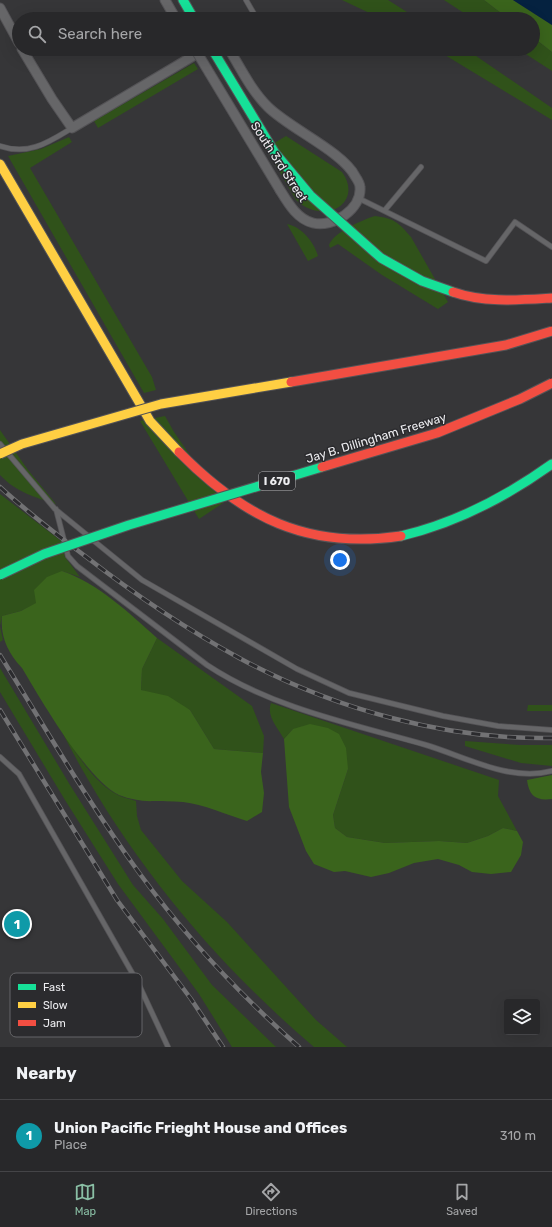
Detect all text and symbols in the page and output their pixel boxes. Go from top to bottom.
search box [12,12,540,56]
icon: search [26,23,48,45]
text: Search here [58,25,142,43]
street label: South 3rd Street [248,119,310,205]
street label: Jay B. Dillingham Freeway [304,410,448,466]
road number: I 670 [259,472,295,490]
your location [330,550,350,570]
pin: 1 [4,909,30,939]
legend [10,973,142,1037]
text: Fast [43,981,66,994]
text: Slow [43,999,68,1012]
map controls [504,999,540,1035]
button: layers [504,999,540,1035]
text: Jam [43,1017,66,1030]
text: Nearby [16,1063,77,1083]
text: Union Pacific Frieght House and Offices [54,1119,347,1137]
text: 1 [26,1128,32,1143]
text: 310 m [500,1128,536,1143]
text: Place [54,1137,87,1152]
tab: Map [74,1181,96,1218]
tab: Directions [245,1181,297,1218]
tab: Saved [446,1181,478,1218]

